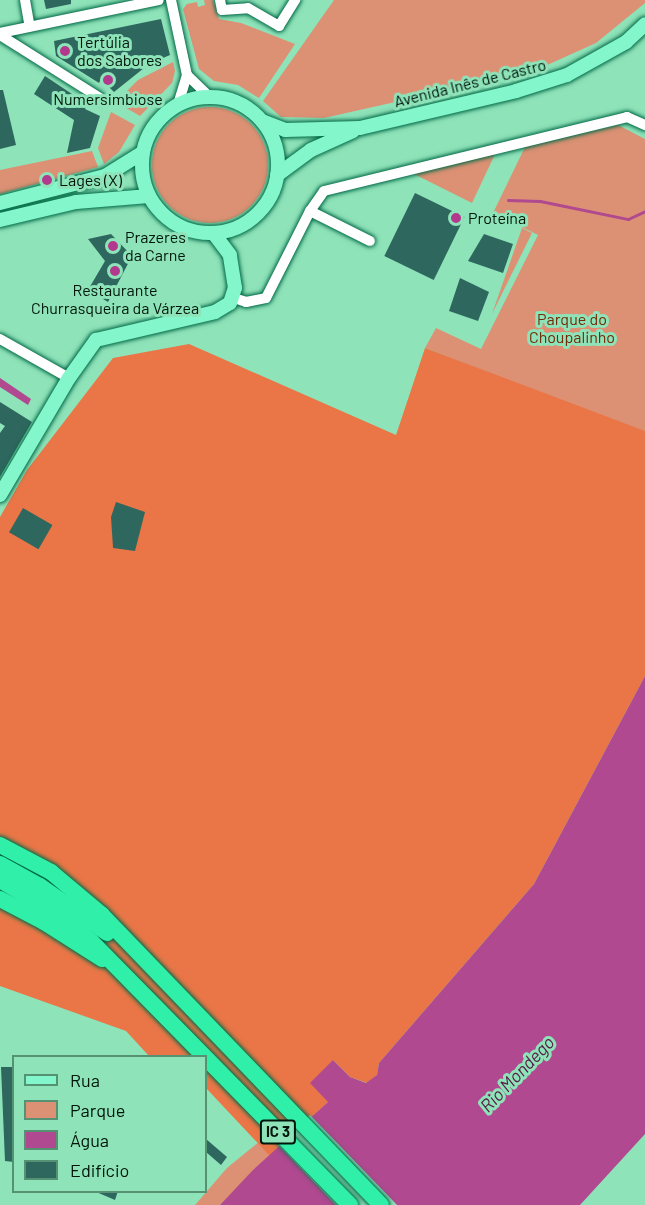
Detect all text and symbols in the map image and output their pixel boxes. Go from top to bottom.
place label: Tertúlia dos Sabores [77,32,162,70]
marker: Tertúlia dos Sabores [58,44,72,58]
street label: Avenida Inês de Castro [392,55,548,111]
marker: Numersimbiose [101,73,115,87]
place label: Numersimbiose [53,89,163,109]
place label: Lages (X) [59,170,122,190]
marker: Lages (X) [40,173,54,187]
place label: Proteína [468,208,526,228]
marker: Proteína [449,211,463,225]
place label: Prazeres da Carne [125,227,186,265]
marker: Prazeres da Carne [106,239,120,253]
marker: Restaurante Churrasqueira da Várzea [108,264,122,278]
place label: Restaurante Churrasqueira da Várzea [31,280,199,318]
park label: Parque do Choupalinho [529,309,615,347]
water label: Rio Mondego [475,1032,559,1116]
legend [12,1055,207,1193]
text: Rua [70,1069,100,1091]
text: Parque [70,1099,125,1121]
road number: IC 3 [258,1120,298,1144]
text: Água [70,1129,109,1151]
text: Edifício [70,1159,129,1181]

